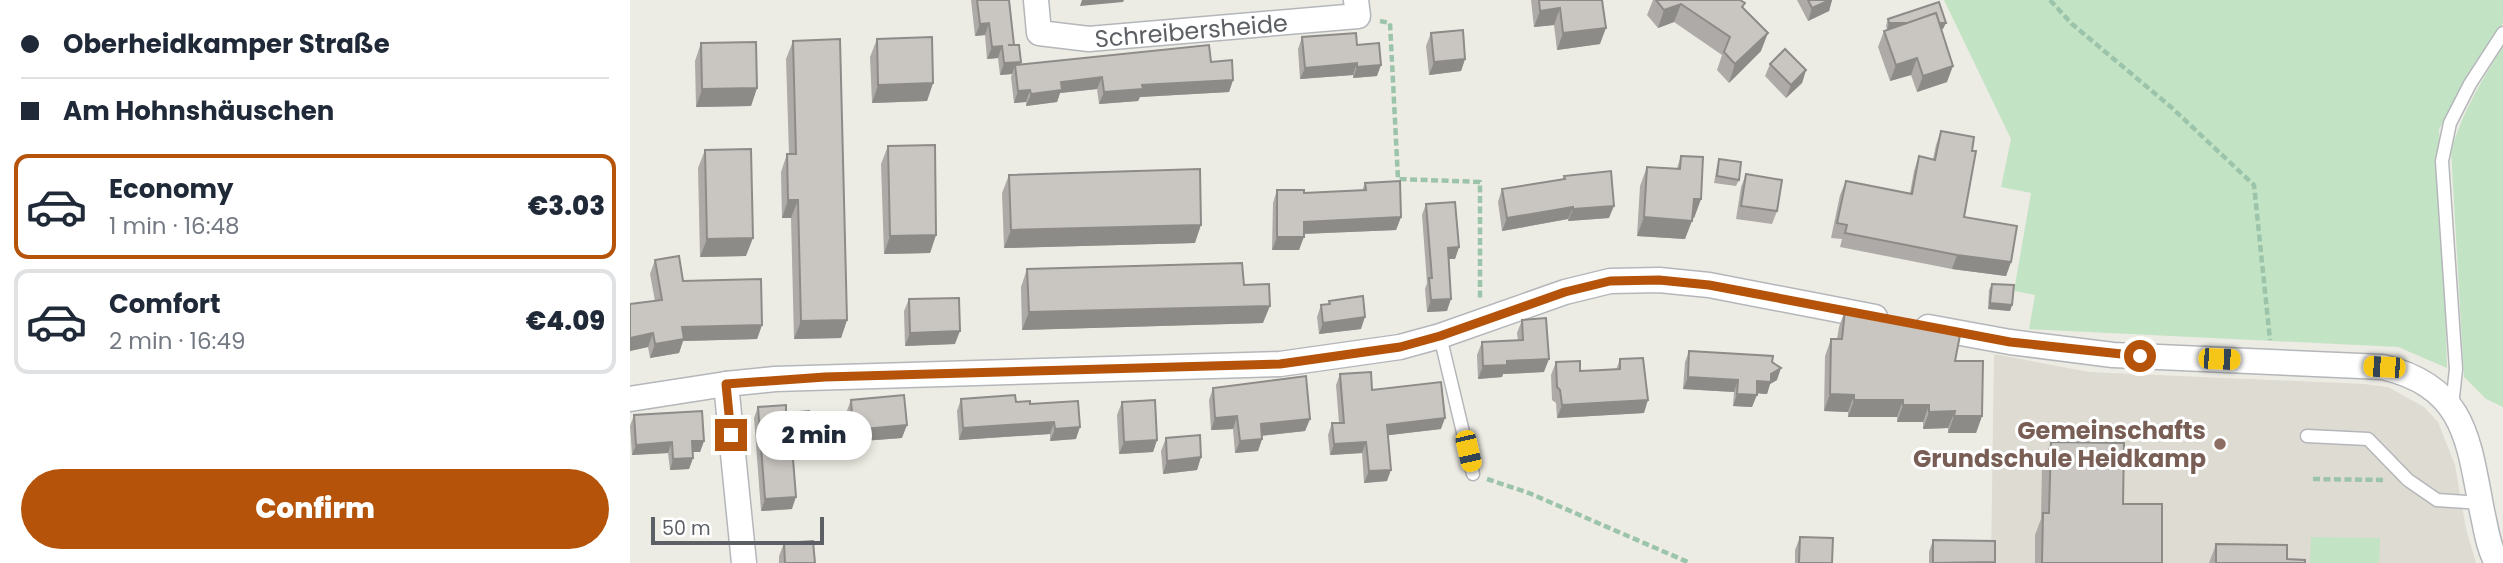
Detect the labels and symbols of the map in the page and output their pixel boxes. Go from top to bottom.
street label: Schreibersheide [1093,6,1289,55]
route start [2124,340,2156,372]
car [2198,348,2241,370]
car [2363,355,2406,379]
callout: 2 min [756,410,871,460]
place label: Gemeinschafts Grundschule Heidkamp [1913,414,2206,475]
route end [715,419,747,451]
car [1454,428,1483,474]
marker: Gemeinschafts Grundschule Heidkamp [2212,436,2228,452]
scale bar [651,514,824,546]

